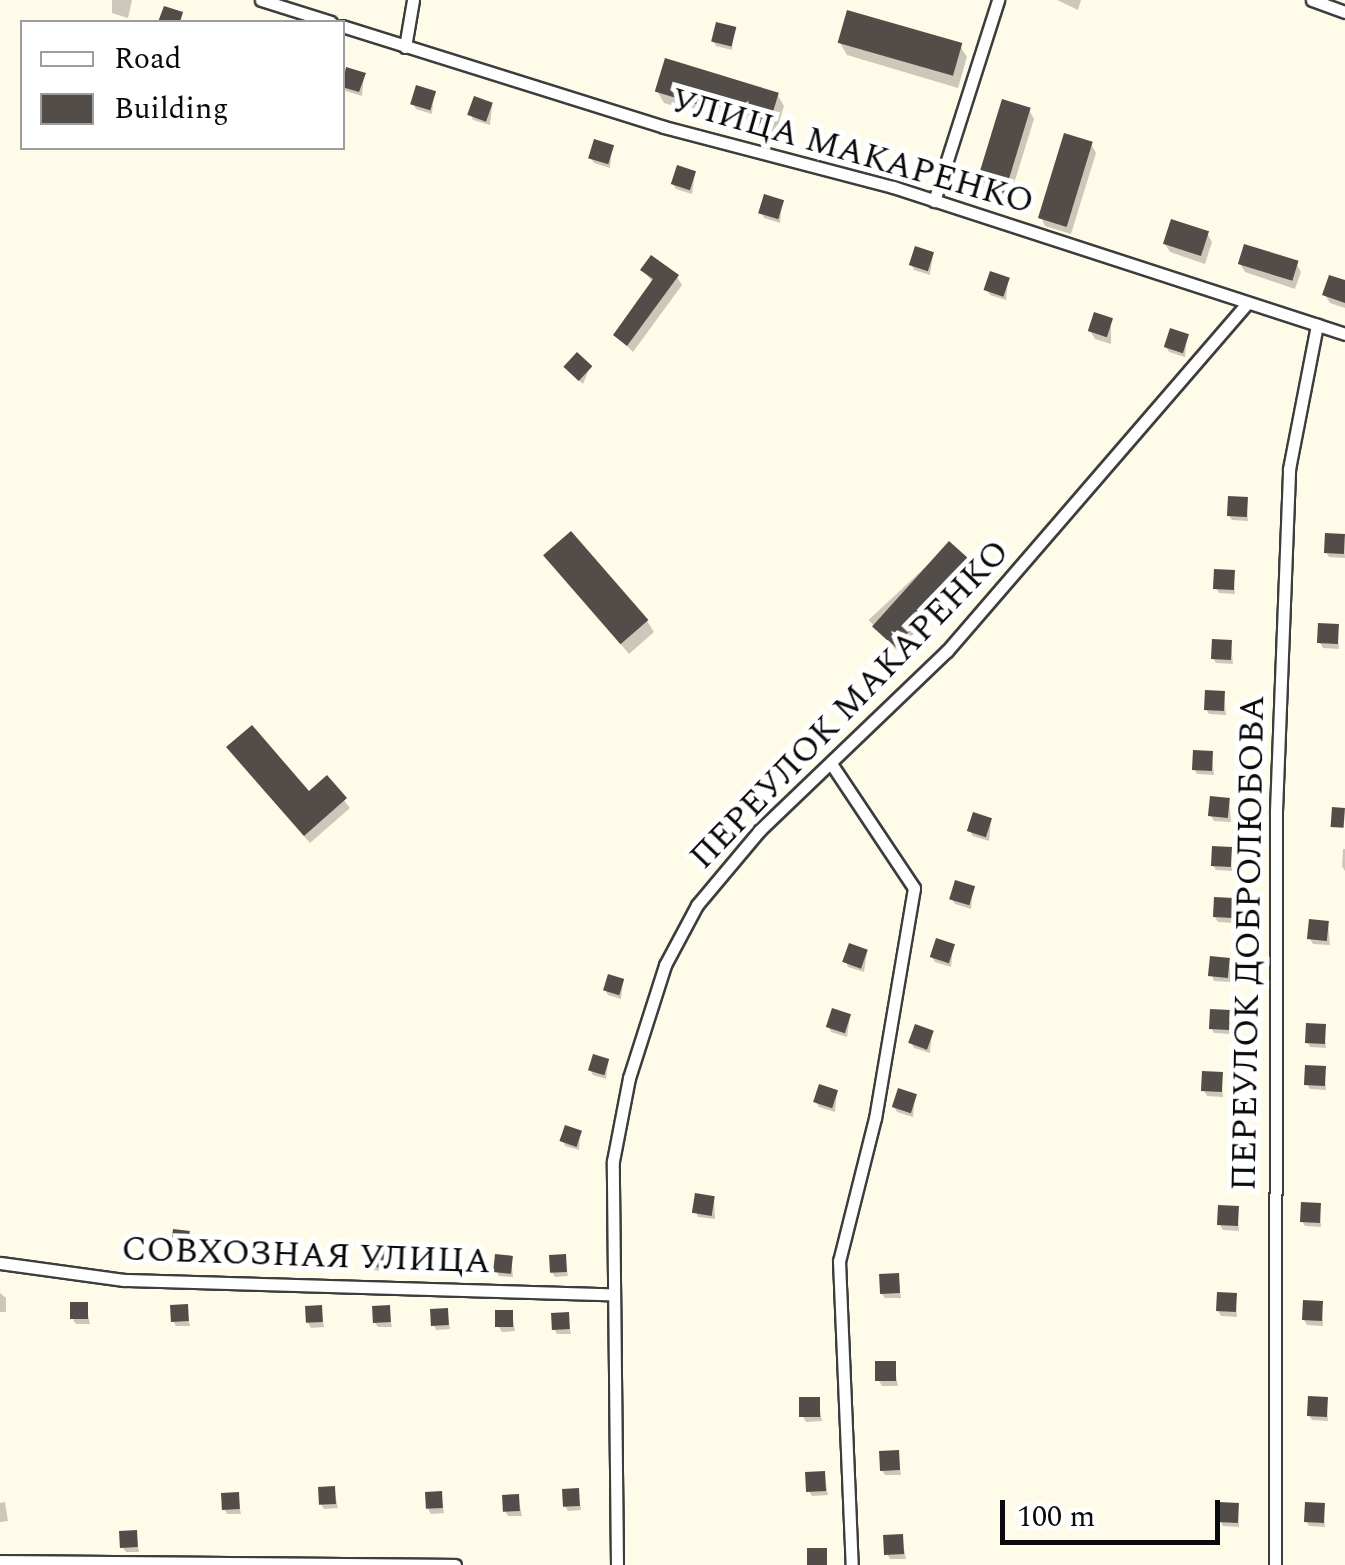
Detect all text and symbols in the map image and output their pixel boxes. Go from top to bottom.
legend [20,20,345,150]
text: Road [114,36,182,82]
street label: УЛИЦА МАКАРЕНКО [666,80,1038,224]
text: Building [114,86,229,132]
street label: ПЕРЕУЛОК МАКАРЕНКО [681,532,1019,878]
street label: ПЕРЕУЛОК ДОБРОЛЮБОВА [1224,695,1274,1191]
street label: СОВХОЗНАЯ УЛИЦА [121,1229,491,1283]
scale bar [1005,1480,1225,1542]
text: 100 m [1017,1494,1095,1540]

